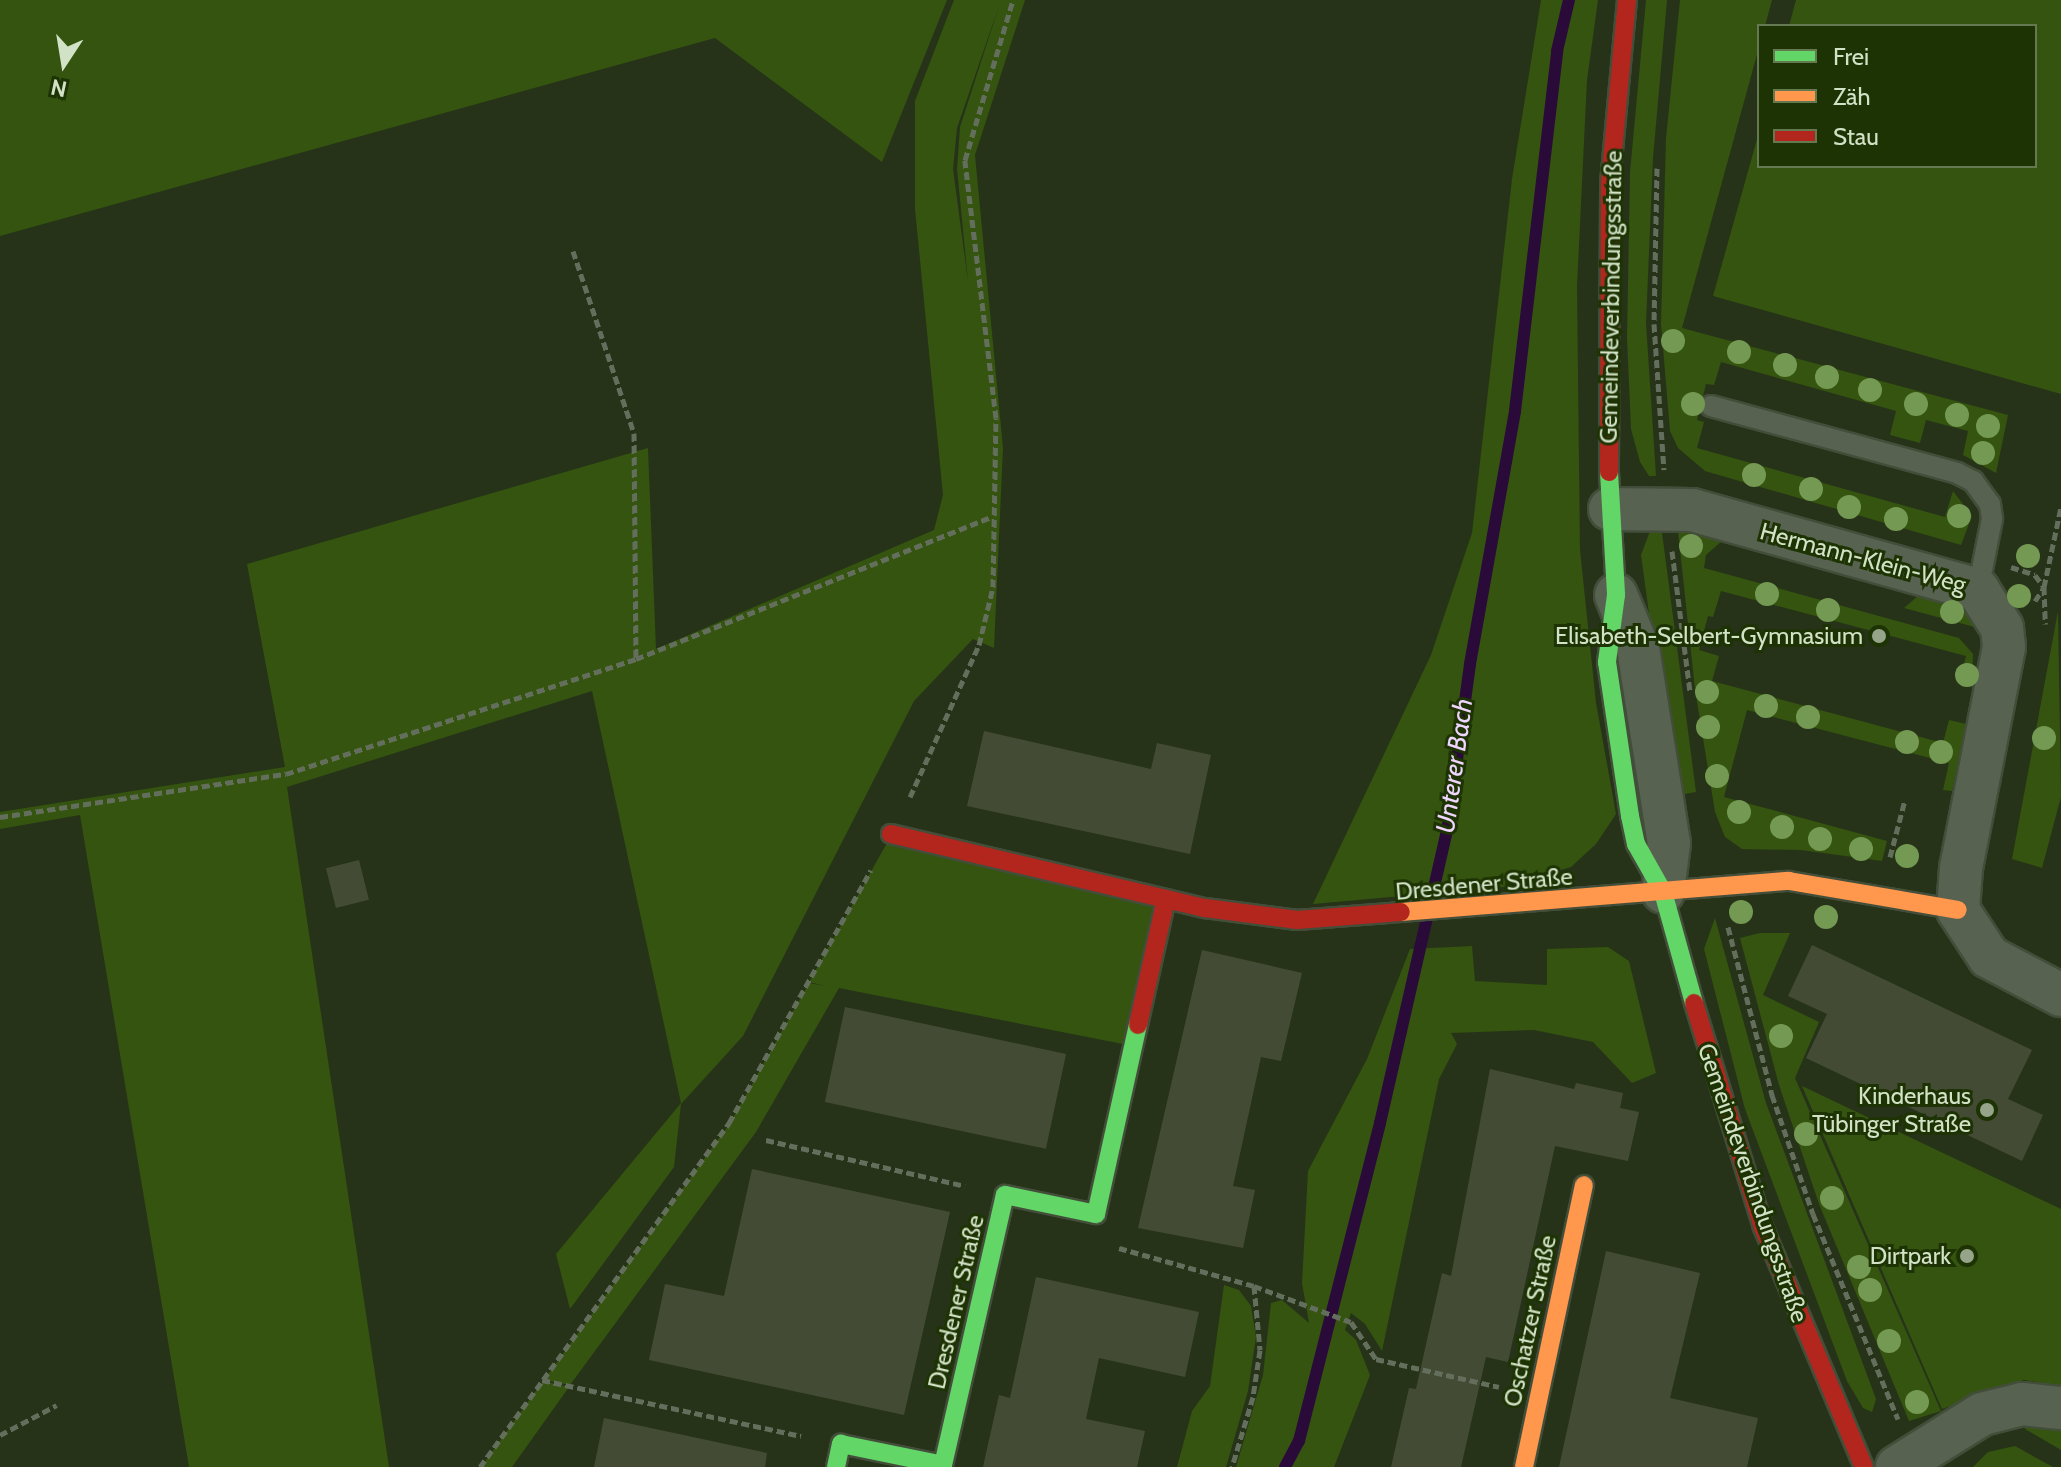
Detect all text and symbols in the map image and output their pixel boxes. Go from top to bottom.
north arrow [24,24,104,104]
legend [1757,24,2037,168]
text: Frei [1833,42,1869,71]
text: N [48,73,69,103]
text: Zäh [1833,82,1870,111]
text: Stau [1833,122,1879,151]
street label: Gemeindeverbindungsstraße [1594,150,1628,444]
street label: Hermann-Klein-Weg [1757,517,1969,599]
place label: Elisabeth-Selbert-Gymnasium [1555,622,1863,650]
marker: Elisabeth-Selbert-Gymnasium [1870,627,1888,645]
water label: Unterer Bach [1430,697,1480,835]
street label: Dresdener Straße [1394,862,1574,906]
street label: Gemeindeverbindungsstraße [1692,1040,1814,1326]
place label: Kinderhaus Tübinger Straße [1812,1082,1971,1138]
marker: Kinderhaus Tübinger Straße [1978,1101,1996,1119]
street label: Dresdener Straße [922,1212,990,1392]
street label: Oschatzer Straße [1498,1233,1562,1409]
place label: Dirtpark [1870,1242,1951,1270]
marker: Dirtpark [1958,1247,1976,1265]

